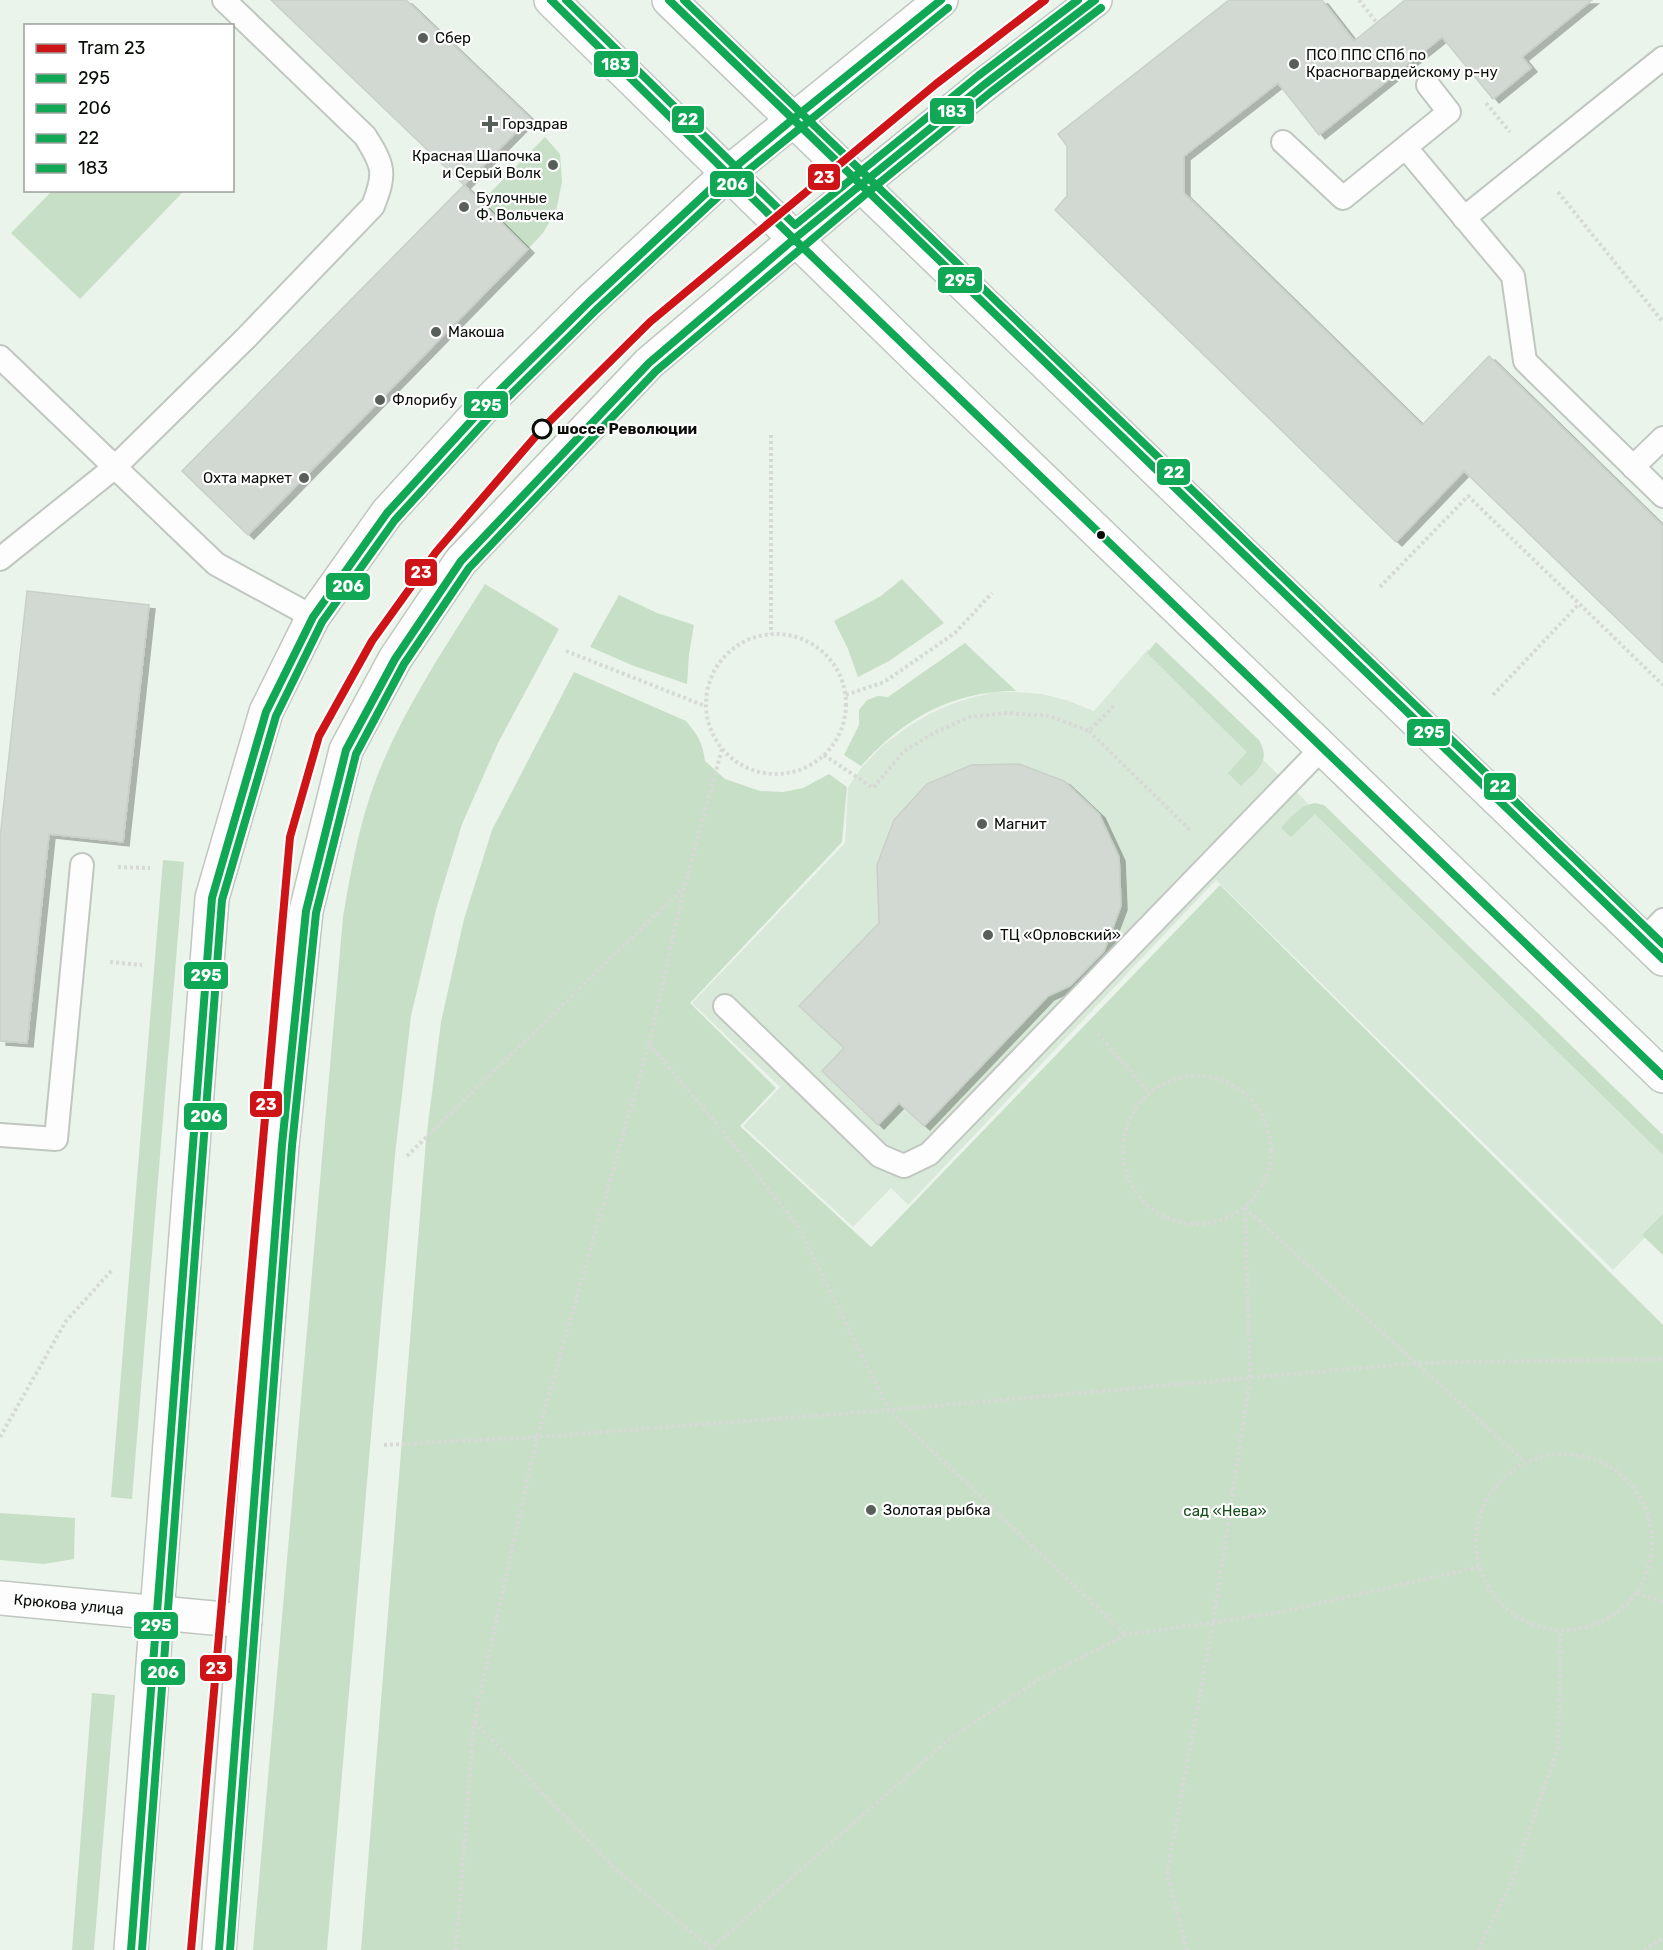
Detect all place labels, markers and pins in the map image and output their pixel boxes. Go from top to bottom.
place label: Сбер [435,29,471,47]
marker: Сбер [416,31,430,45]
place label: ПСО ППС СПб по Красногвардейскому р-ну [1306,46,1498,81]
marker: ПСО ППС СПб по Красногвардейскому р-ну [1287,57,1301,71]
place label: Горздрав [502,115,568,133]
marker: Горздрав [483,117,497,131]
place label: Красная Шапочка и Серый Волк [412,147,541,182]
marker: Красная Шапочка и Серый Волк [546,158,560,172]
place label: Булочные Ф. Вольчека [476,189,564,224]
marker: Булочные Ф. Вольчека [457,200,471,214]
place label: Макоша [448,323,505,341]
marker: Макоша [429,325,443,339]
place label: Флорибу [392,391,457,409]
marker: Флорибу [373,393,387,407]
marker: шоссе Революции [532,419,552,439]
place label: шоссе Революции [557,420,697,438]
place label: Охта маркет [203,469,292,487]
marker: Охта маркет [297,471,311,485]
unlabelled marker [1095,529,1107,541]
place label: Магнит [994,815,1047,833]
marker: Магнит [975,817,989,831]
place label: ТЦ «Орловский» [1000,926,1121,944]
marker: ТЦ «Орловский» [981,928,995,942]
place label: Золотая рыбка [883,1501,991,1519]
marker: Золотая рыбка [864,1503,878,1517]

